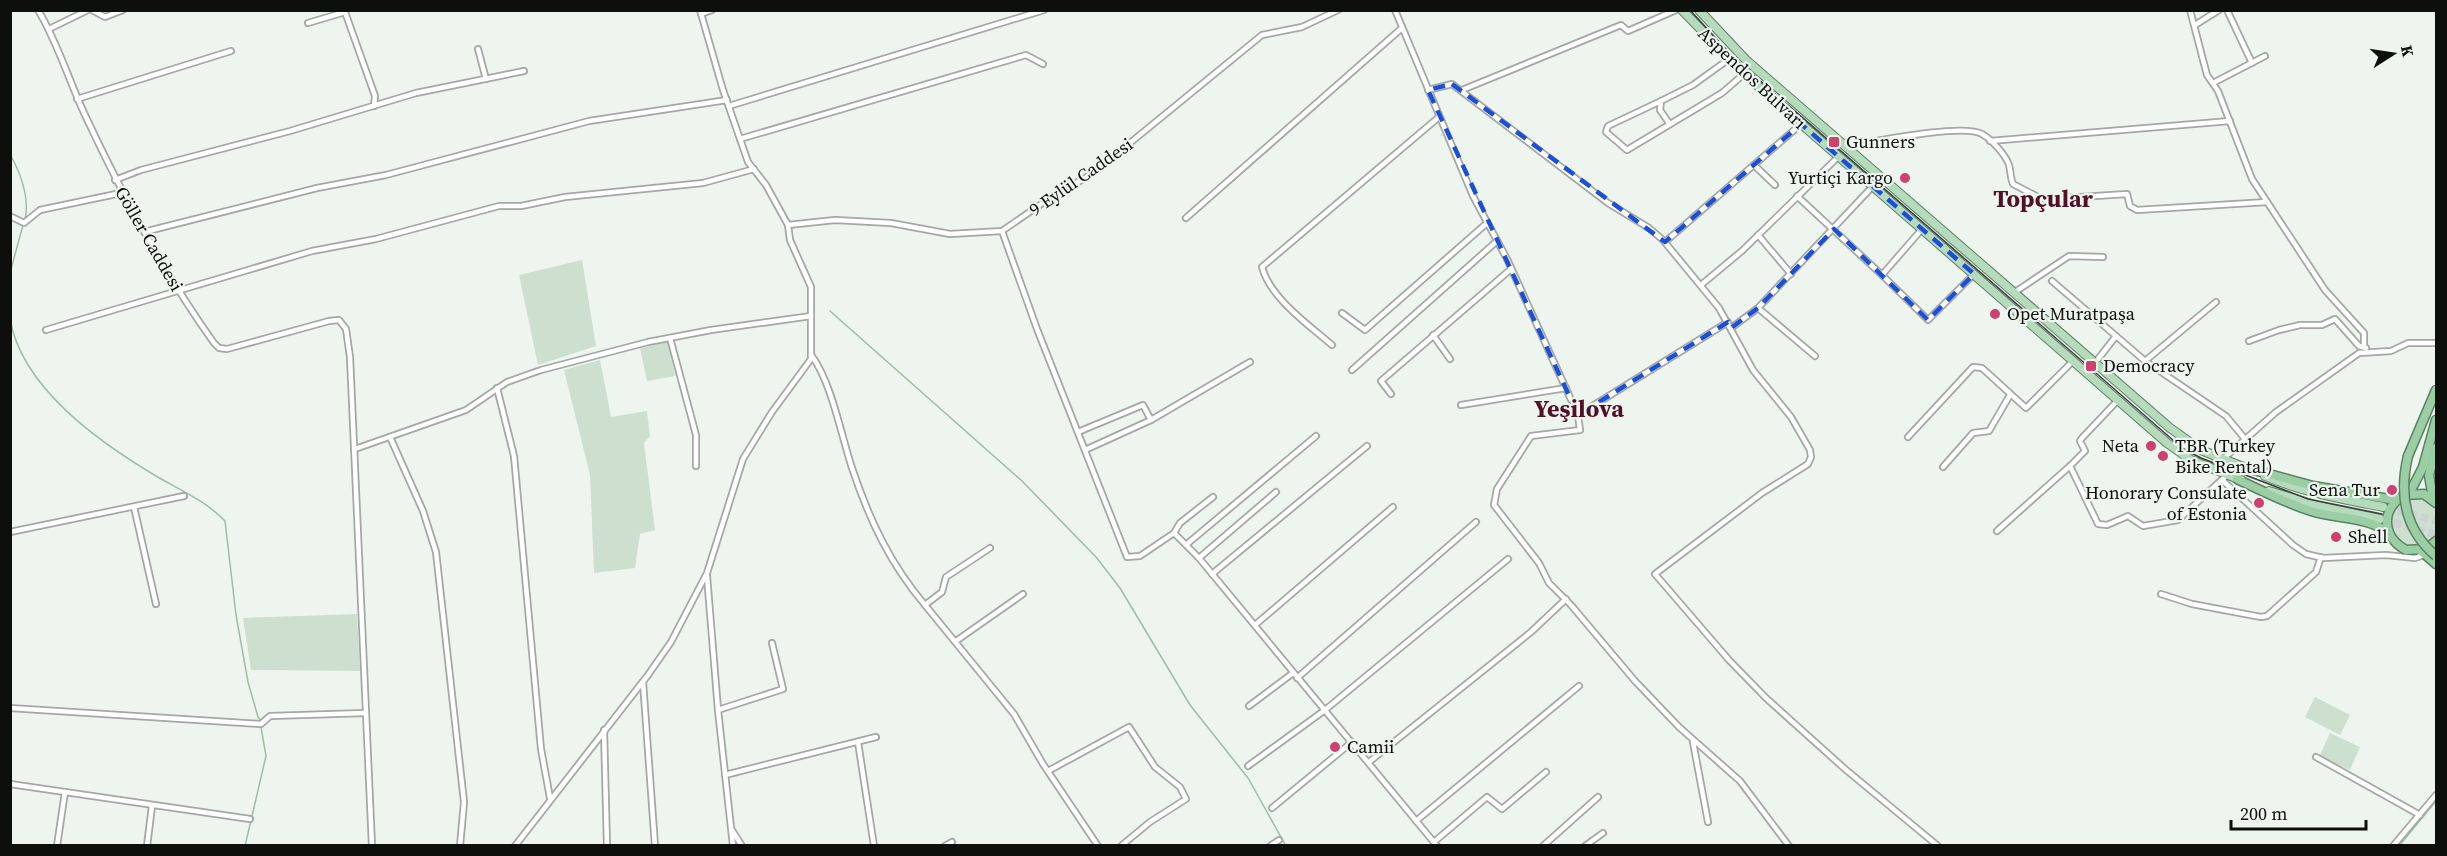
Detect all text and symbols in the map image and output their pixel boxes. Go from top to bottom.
street label: Aspendos Bulvarı [1693,21,1812,134]
north arrow [2363,24,2423,84]
text: K [2396,43,2420,59]
place label: Gunners [1846,129,1915,154]
street label: 9 Eylül Caddesi [1024,132,1137,222]
marker: Gunners [1827,135,1841,149]
place label: Yurtiçi Kargo [1788,165,1893,190]
marker: Yurtiçi Kargo [1898,171,1912,185]
street label: Göller Caddesi [109,182,190,296]
district label: Topçular [1993,182,2094,215]
place label: Opet Muratpaşa [2007,301,2136,326]
marker: Opet Muratpaşa [1988,307,2002,321]
place label: Democracy [2103,353,2195,378]
marker: Democracy [2084,359,2098,373]
district label: Yeşilova [1534,392,1624,425]
place label: Neta [2102,433,2140,458]
place label: TBR (Turkey Bike Rental) [2175,433,2276,479]
marker: Neta [2144,439,2158,453]
marker: TBR (Turkey Bike Rental) [2156,449,2170,463]
place label: Sena Tur [2309,477,2380,502]
place label: Honorary Consulate of Estonia [2085,480,2248,526]
marker: Sena Tur [2385,483,2399,497]
marker: Honorary Consulate of Estonia [2252,496,2266,510]
place label: Shell [2348,524,2388,549]
marker: Shell [2329,530,2343,544]
place label: Camii [1347,734,1394,759]
marker: Camii [1328,740,1342,754]
scale bar [2231,793,2366,831]
text: 200 m [2240,801,2287,826]

